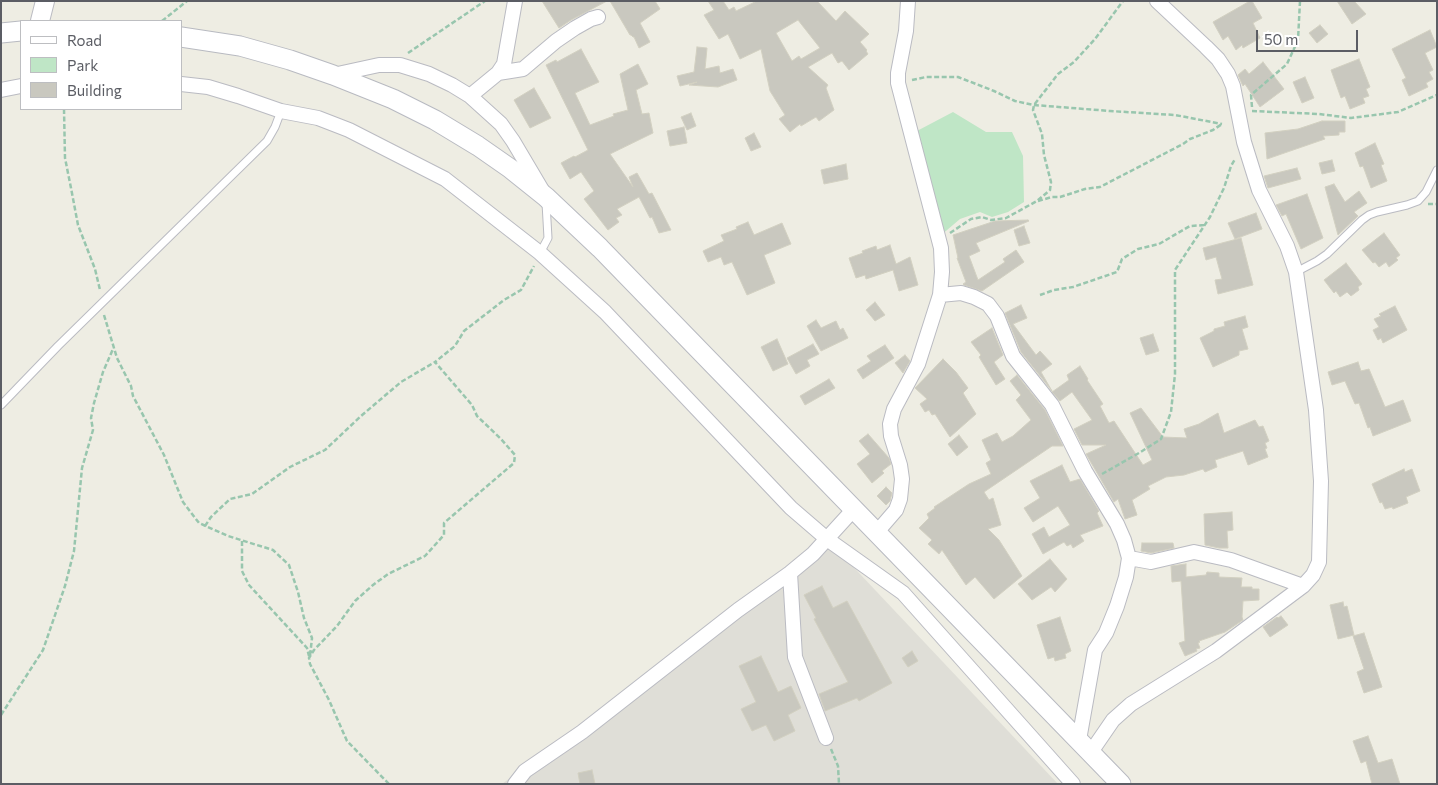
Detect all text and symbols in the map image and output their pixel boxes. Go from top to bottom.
legend [20,20,182,110]
scale bar [1258,20,1360,52]
text: 50 m [1264,30,1298,48]
text: Road [67,31,102,49]
text: Park [67,56,98,74]
text: Building [67,81,122,99]

